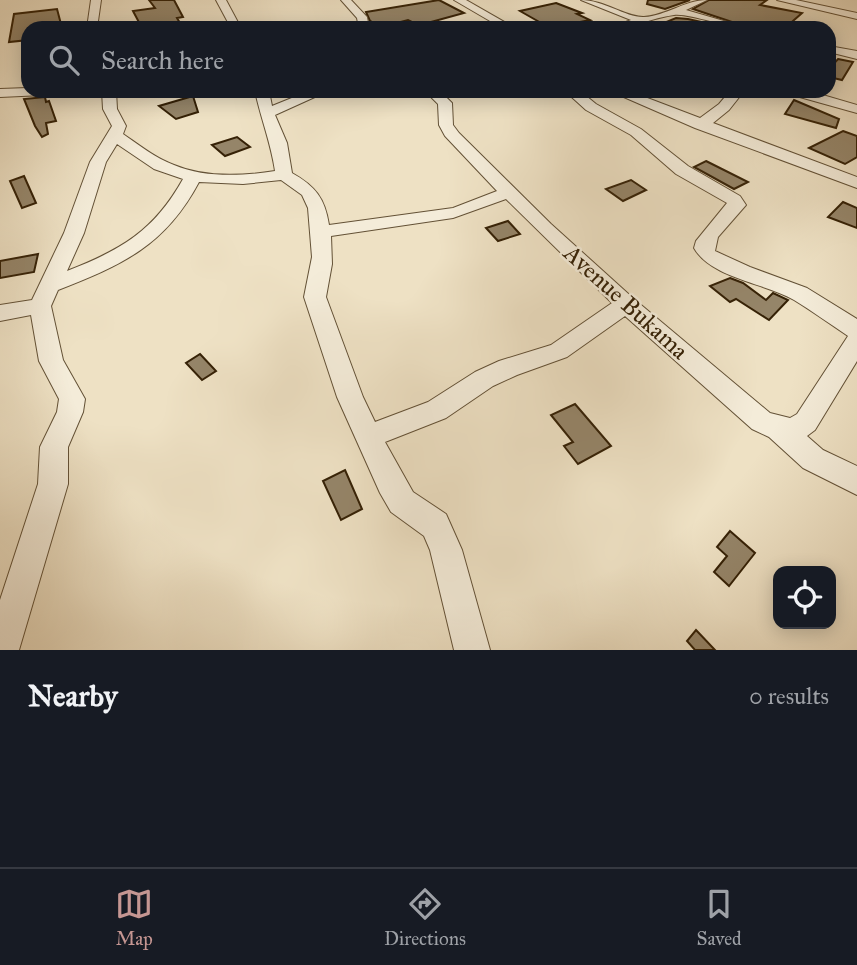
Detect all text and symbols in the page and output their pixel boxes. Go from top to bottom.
search box [21,21,836,98]
icon: search [45,41,83,79]
text: Search here [101,44,224,76]
street label: Avenue Bukama [557,238,695,366]
map controls [773,566,836,629]
button: locate [773,566,836,629]
text: Nearby [28,678,118,714]
text: 0 results [749,682,829,710]
tab: Map [115,885,153,950]
tab: Directions [384,885,466,950]
tab: Saved [697,885,742,950]

